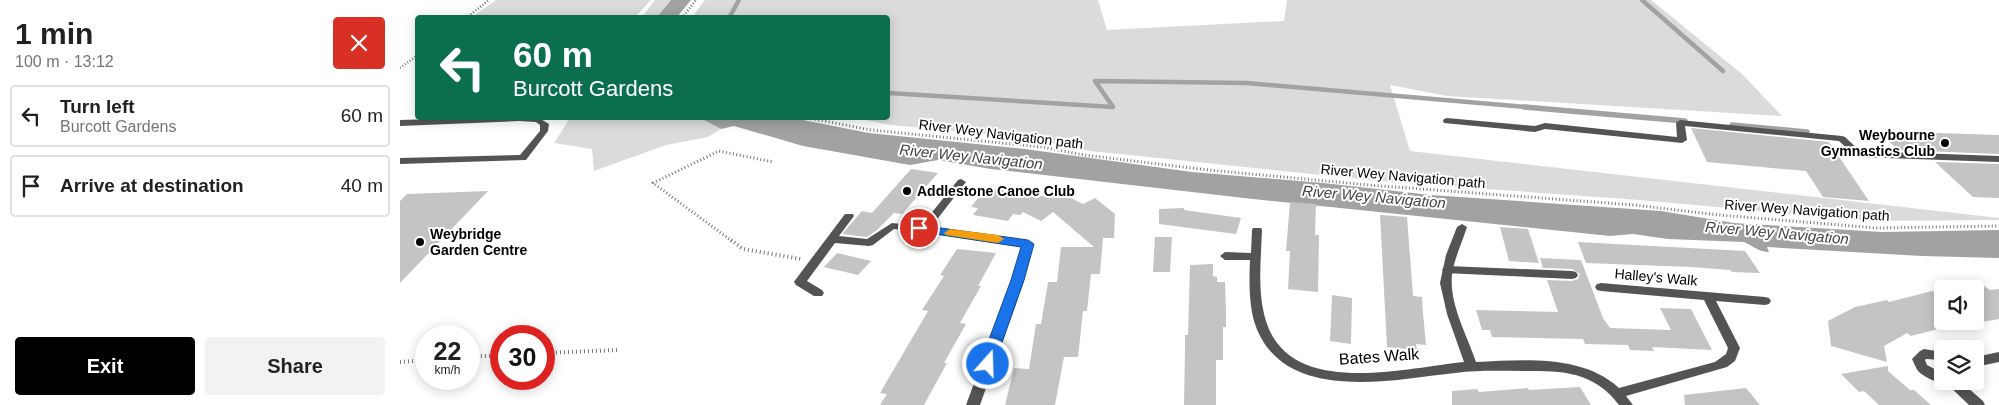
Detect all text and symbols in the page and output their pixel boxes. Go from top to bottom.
text: 1 min [15,17,93,50]
button: close [333,17,385,69]
icon: left [430,35,495,100]
text: 60 m [513,35,593,74]
text: 100 m · 13:12 [15,53,114,70]
text: Burcott Gardens [513,76,673,101]
text: Turn left [60,96,135,117]
icon: left [17,102,45,130]
text: 60 m [341,105,383,126]
street label: River Wey Navigation path [918,116,1084,152]
text: Burcott Gardens [60,118,177,135]
place label: Weybourne Gymnastics Club [1821,127,1935,159]
marker: Weybourne Gymnastics Club [1939,137,1951,149]
water label: River Wey Navigation [899,141,1044,172]
street label: River Wey Navigation path [1320,161,1486,191]
icon: arrive [17,172,45,200]
text: Arrive at destination [60,175,244,196]
text: 40 m [341,175,383,196]
water label: River Wey Navigation [1302,182,1446,211]
place label: Addlestone Canoe Club [917,183,1075,199]
marker: Addlestone Canoe Club [901,185,913,197]
street label: River Wey Navigation path [1724,196,1890,224]
pin [898,207,940,249]
icon: arrive [905,214,933,242]
water label: River Wey Navigation [1705,218,1849,247]
place label: Weybridge Garden Centre [430,226,527,258]
marker: Weybridge Garden Centre [414,236,426,248]
street label: Halley's Walk [1614,265,1699,289]
map controls [1934,280,1984,390]
button: sound [1934,280,1984,330]
speed limit sign: 30 [490,325,555,390]
button: Exit [15,337,195,395]
button: Share [205,337,385,395]
text: 22 [434,337,461,365]
position arrow [961,337,1013,389]
button: layers [1934,340,1984,390]
street label: Bates Walk [1338,345,1421,368]
text: km/h [434,363,461,377]

